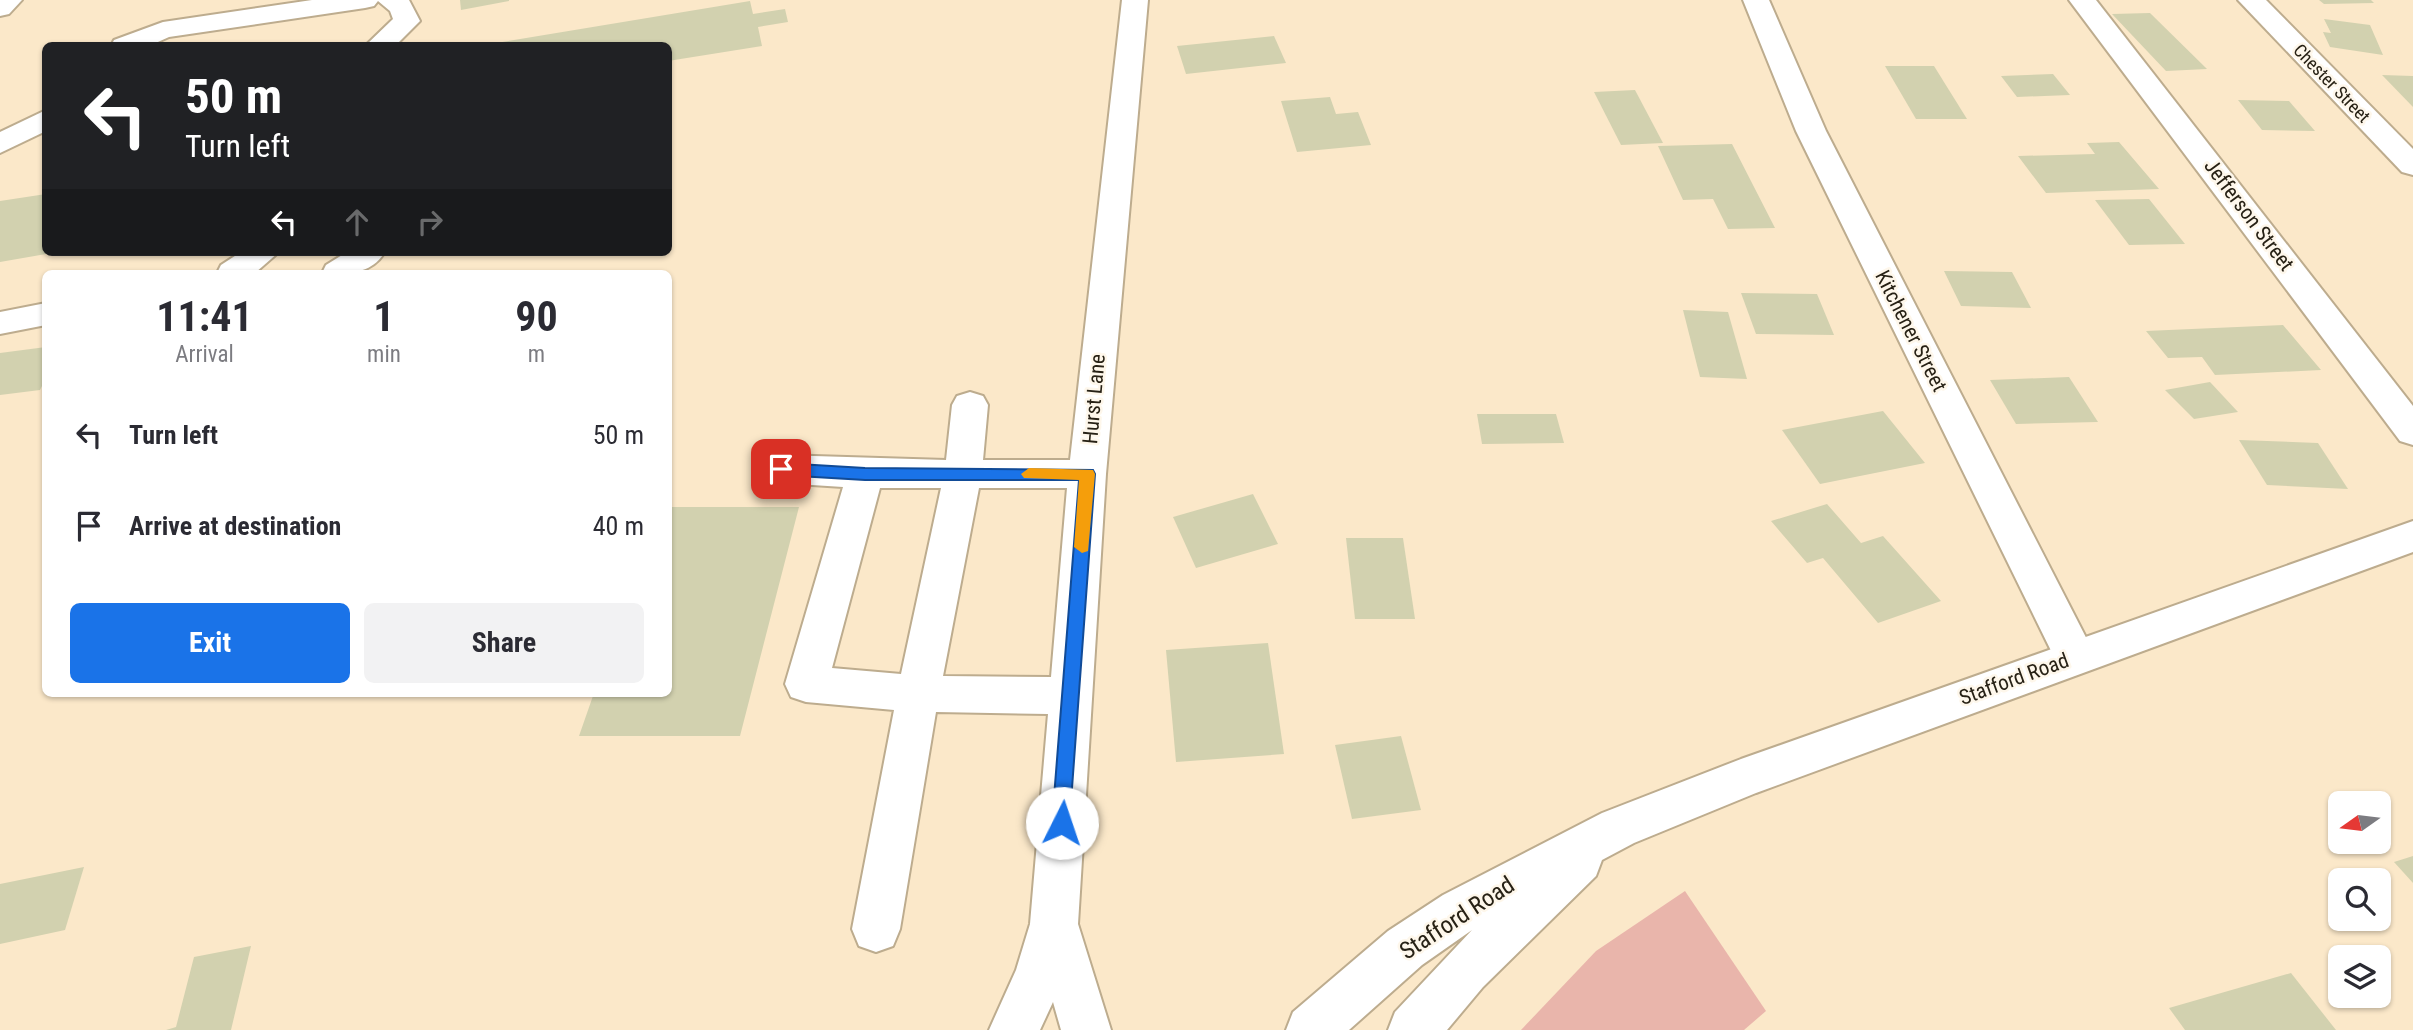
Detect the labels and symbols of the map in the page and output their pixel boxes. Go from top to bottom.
street label: Chester Street [2289,39,2375,127]
street label: Jefferson Street [2199,154,2299,276]
street label: Kitchener Street [1870,266,1952,396]
street label: Hurst Lane [1078,353,1110,445]
pin [751,439,811,499]
street label: Stafford Road [1956,648,2072,710]
position arrow [1025,786,1099,860]
north arrow [2328,791,2390,854]
street label: Stafford Road [1394,871,1520,965]

